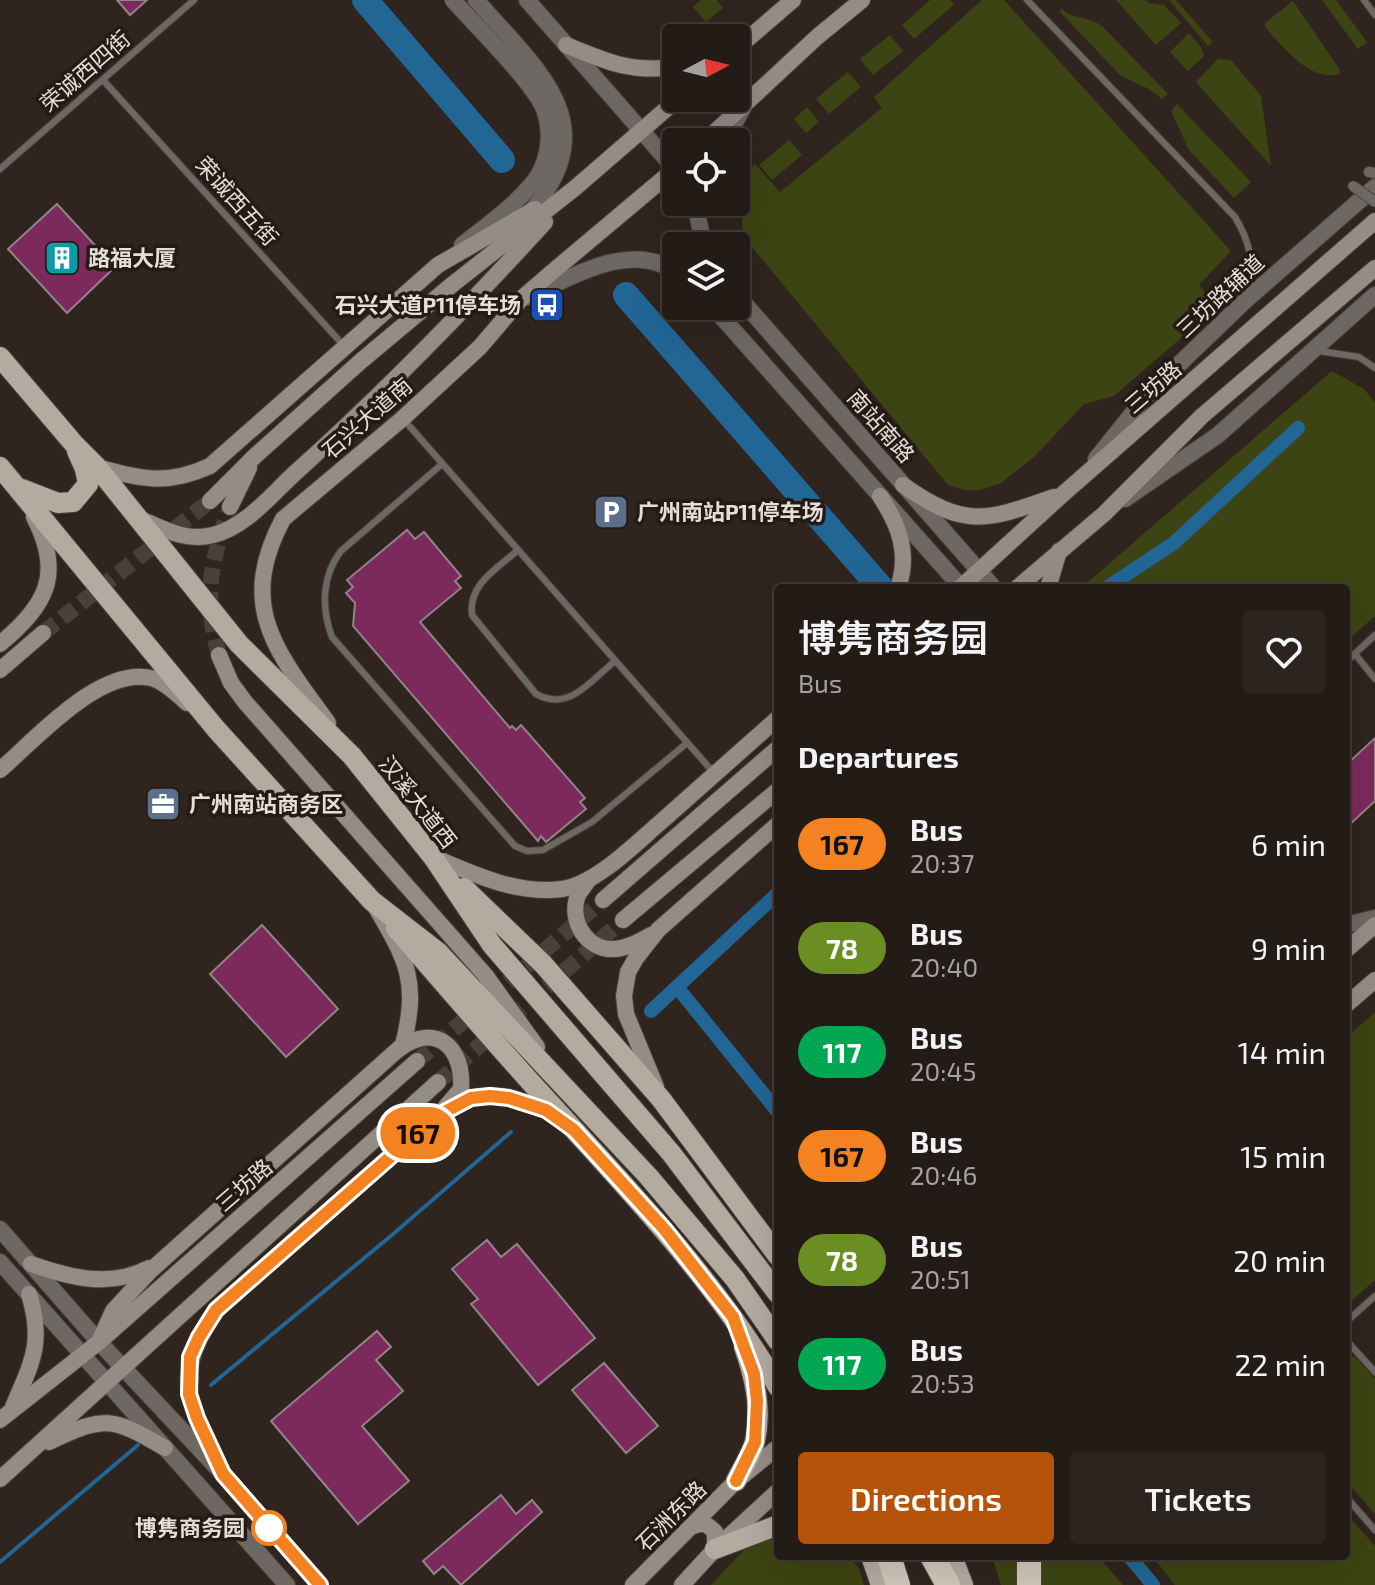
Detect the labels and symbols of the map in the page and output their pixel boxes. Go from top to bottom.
street label: 荣诚西四街 [34,24,134,116]
north arrow [662,24,750,112]
street label: 荣诚西五街 [191,151,284,250]
building icon: 路福大厦 [43,239,81,277]
place label: 路福大厦 [88,244,176,270]
street label: 三坊路辅道 [1170,248,1268,342]
bus stop icon: 石兴大道P11停车场 [528,286,566,324]
place label: 石兴大道P11停车场 [334,291,521,317]
street label: 三坊路 [1119,355,1186,418]
street label: 石兴大道南 [316,371,416,463]
street label: 南站南路 [843,384,920,467]
parking icon: 广州南站P11停车场 [592,493,630,531]
place label: 广州南站P11停车场 [637,498,824,524]
street label: 汉溪大道西 [375,750,463,853]
office icon: 广州南站商务区 [144,785,182,823]
place label: 广州南站商务区 [189,790,343,816]
line badge: 167 [372,1107,464,1159]
street label: 三坊路 [210,1153,277,1216]
street label: 石洲东路 [630,1475,711,1556]
marker: 博隽商务园 [252,1511,286,1545]
place label: 博隽商务园 [135,1514,245,1540]

